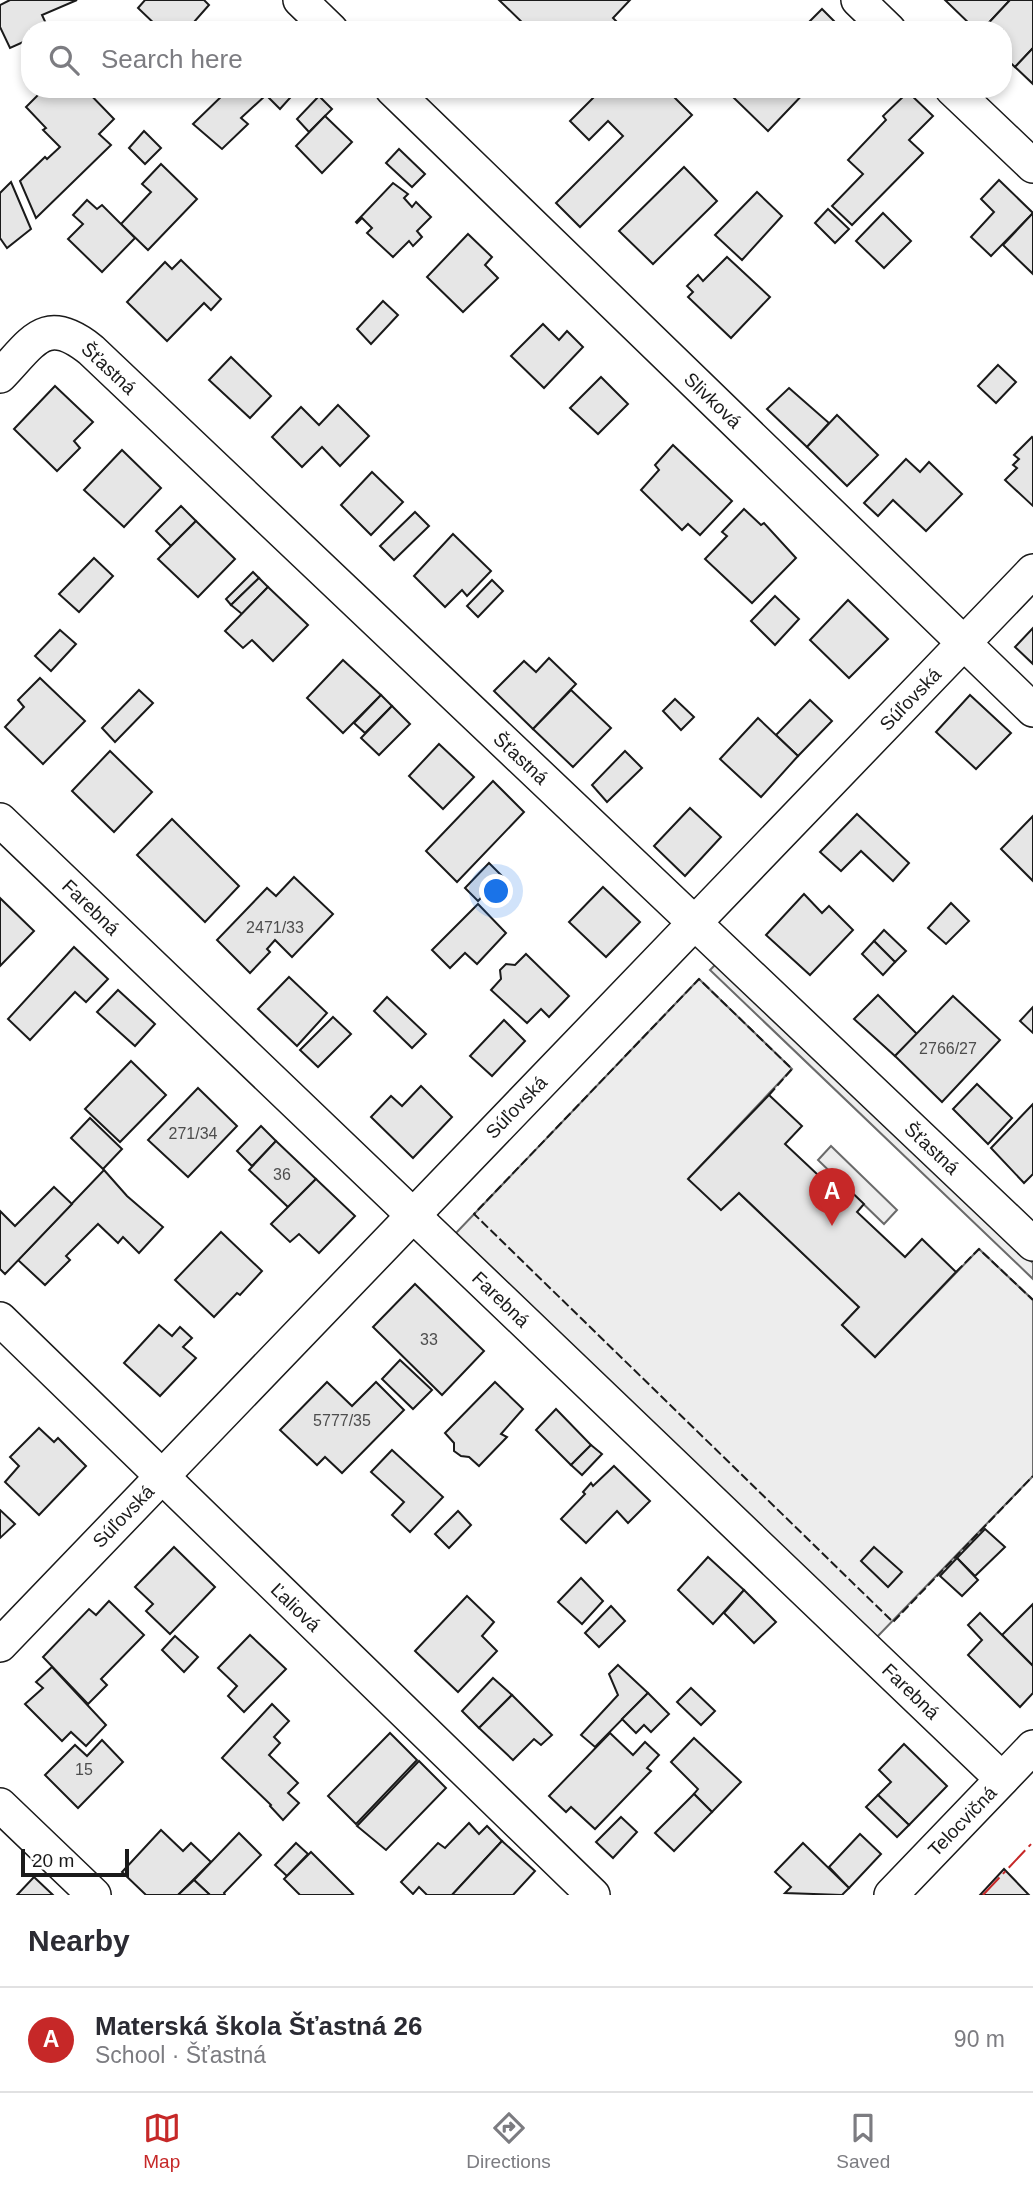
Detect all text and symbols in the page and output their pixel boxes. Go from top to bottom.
search box [21,21,1012,98]
icon: search [45,41,83,79]
text: Search here [101,44,243,74]
street label: Šťastná [77,338,140,399]
street label: Slivková [680,368,746,433]
street label: Súľovská [876,664,945,735]
street label: Šťastná [489,728,552,789]
your location [479,874,513,908]
street label: Farebná [58,875,124,940]
house number: 2471/33 [246,919,304,936]
house number: 2766/27 [919,1040,977,1057]
street label: Súľovská [482,1072,551,1143]
street label: Šťastná [900,1118,963,1179]
house number: 271/34 [169,1125,218,1142]
house number: 36 [273,1166,291,1183]
pin: A [809,1168,855,1226]
street label: Farebná [468,1267,534,1332]
house number: 33 [420,1331,438,1348]
house number: 5777/35 [313,1412,371,1429]
street label: Súľovská [89,1481,158,1552]
street label: Ľaliová [267,1579,325,1636]
street label: Farebná [878,1659,944,1724]
house number: 15 [75,1761,93,1778]
street label: Telocvičná [924,1782,1001,1861]
scale bar [21,1846,130,1878]
text: 20 m [32,1850,74,1871]
text: Nearby [28,1924,130,1957]
text: Materská škola Šťastná 26 [95,2011,423,2041]
text: A [43,2026,59,2052]
text: 90 m [954,2026,1005,2052]
text: School · Šťastná [95,2042,266,2068]
tab: Map [143,2109,181,2173]
tab: Directions [466,2109,551,2173]
tab: Saved [836,2109,890,2173]

